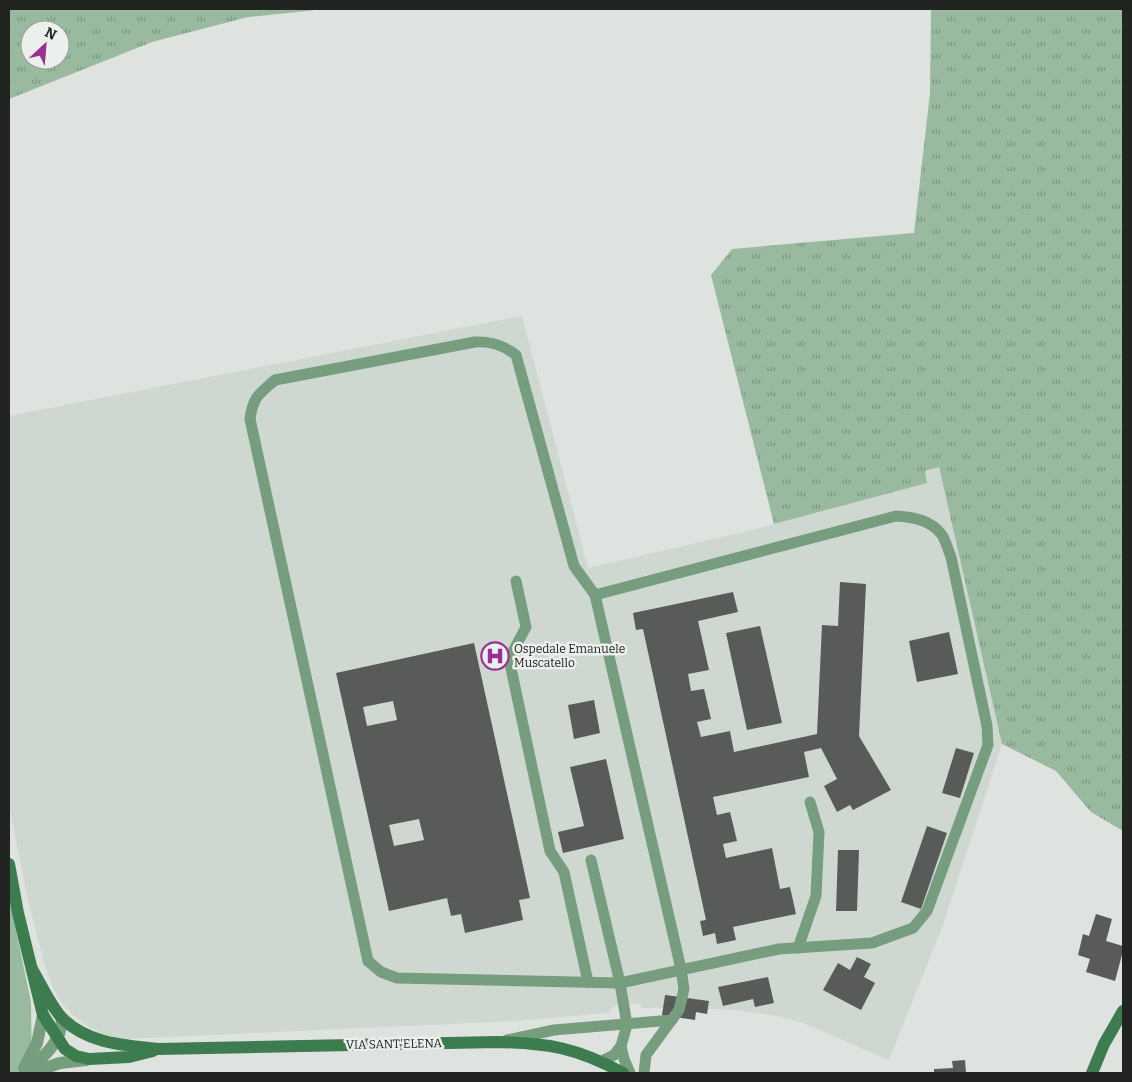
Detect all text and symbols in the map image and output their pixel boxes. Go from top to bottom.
north arrow [20,20,70,70]
text: N [42,24,59,44]
hospital icon: Ospedale Emanuele Muscatello [480,641,510,671]
place label: Ospedale Emanuele Muscatello [514,642,625,670]
street label: VIA SANT'ELENA [346,1036,443,1052]

